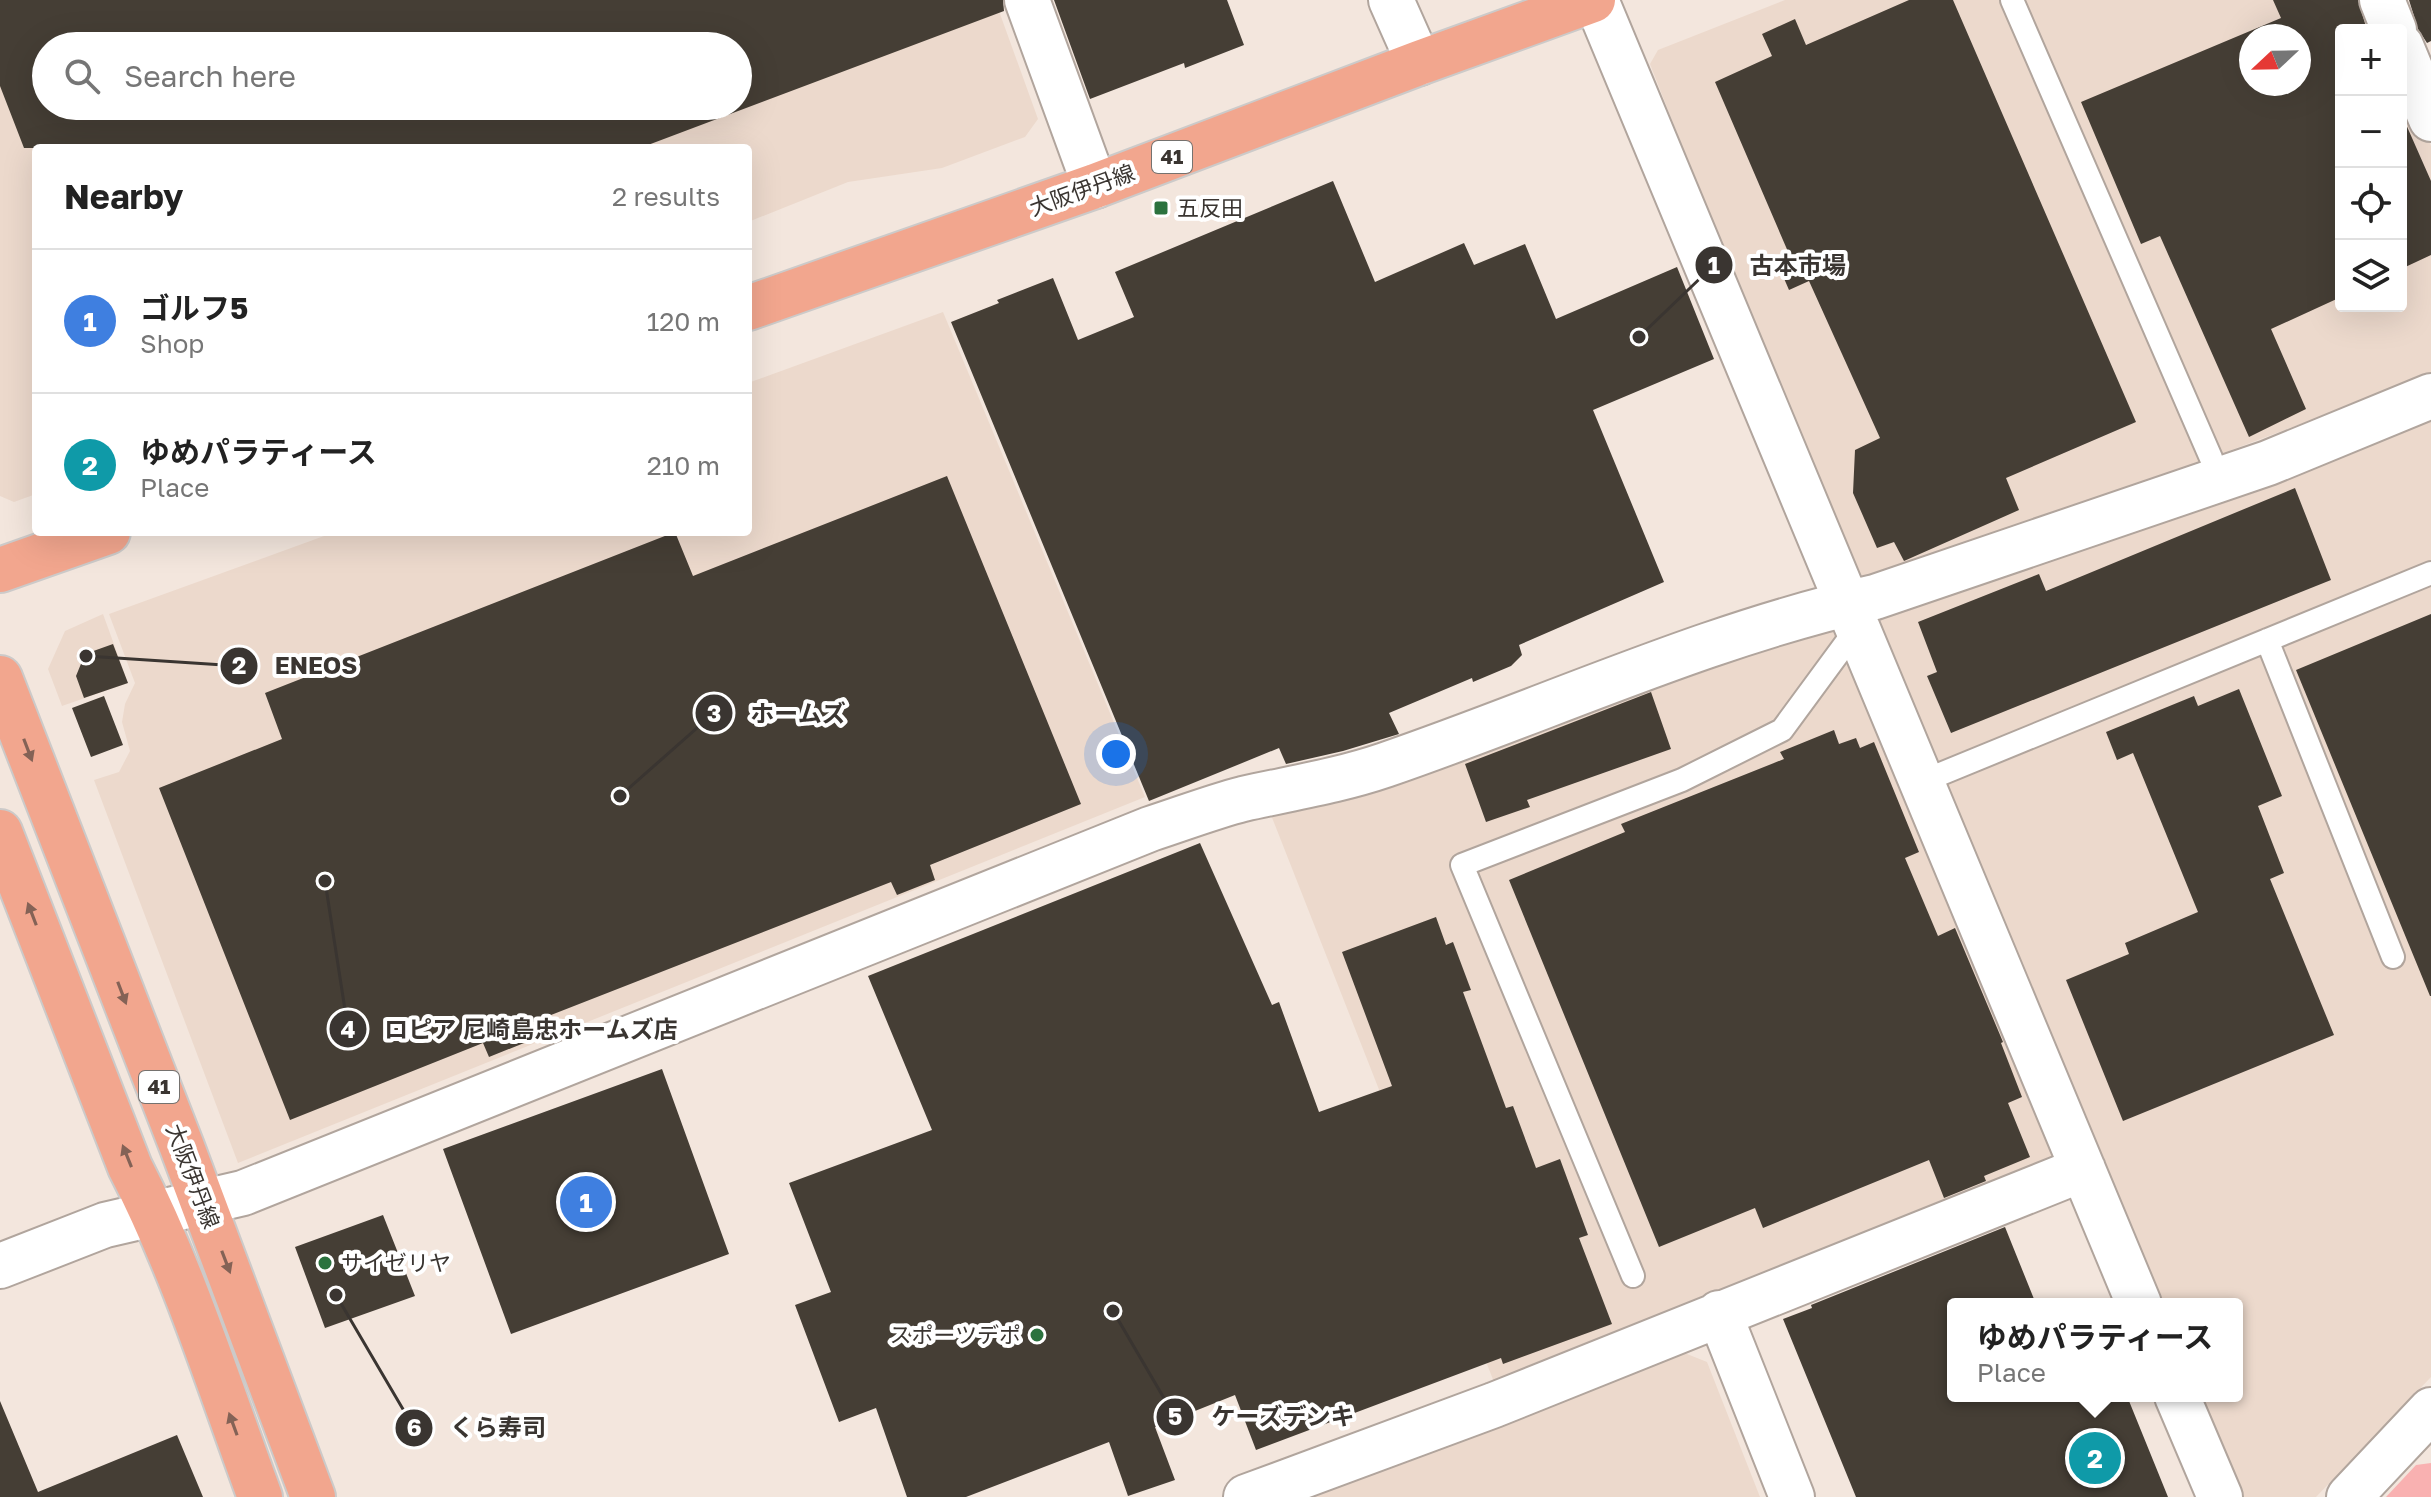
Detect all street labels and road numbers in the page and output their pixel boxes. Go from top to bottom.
road number: 41 [1152,141,1192,173]
street label: 大阪伊丹線 [1026,158,1138,221]
road number: 41 [139,1071,179,1103]
street label: 大阪伊丹線 [161,1120,226,1232]

